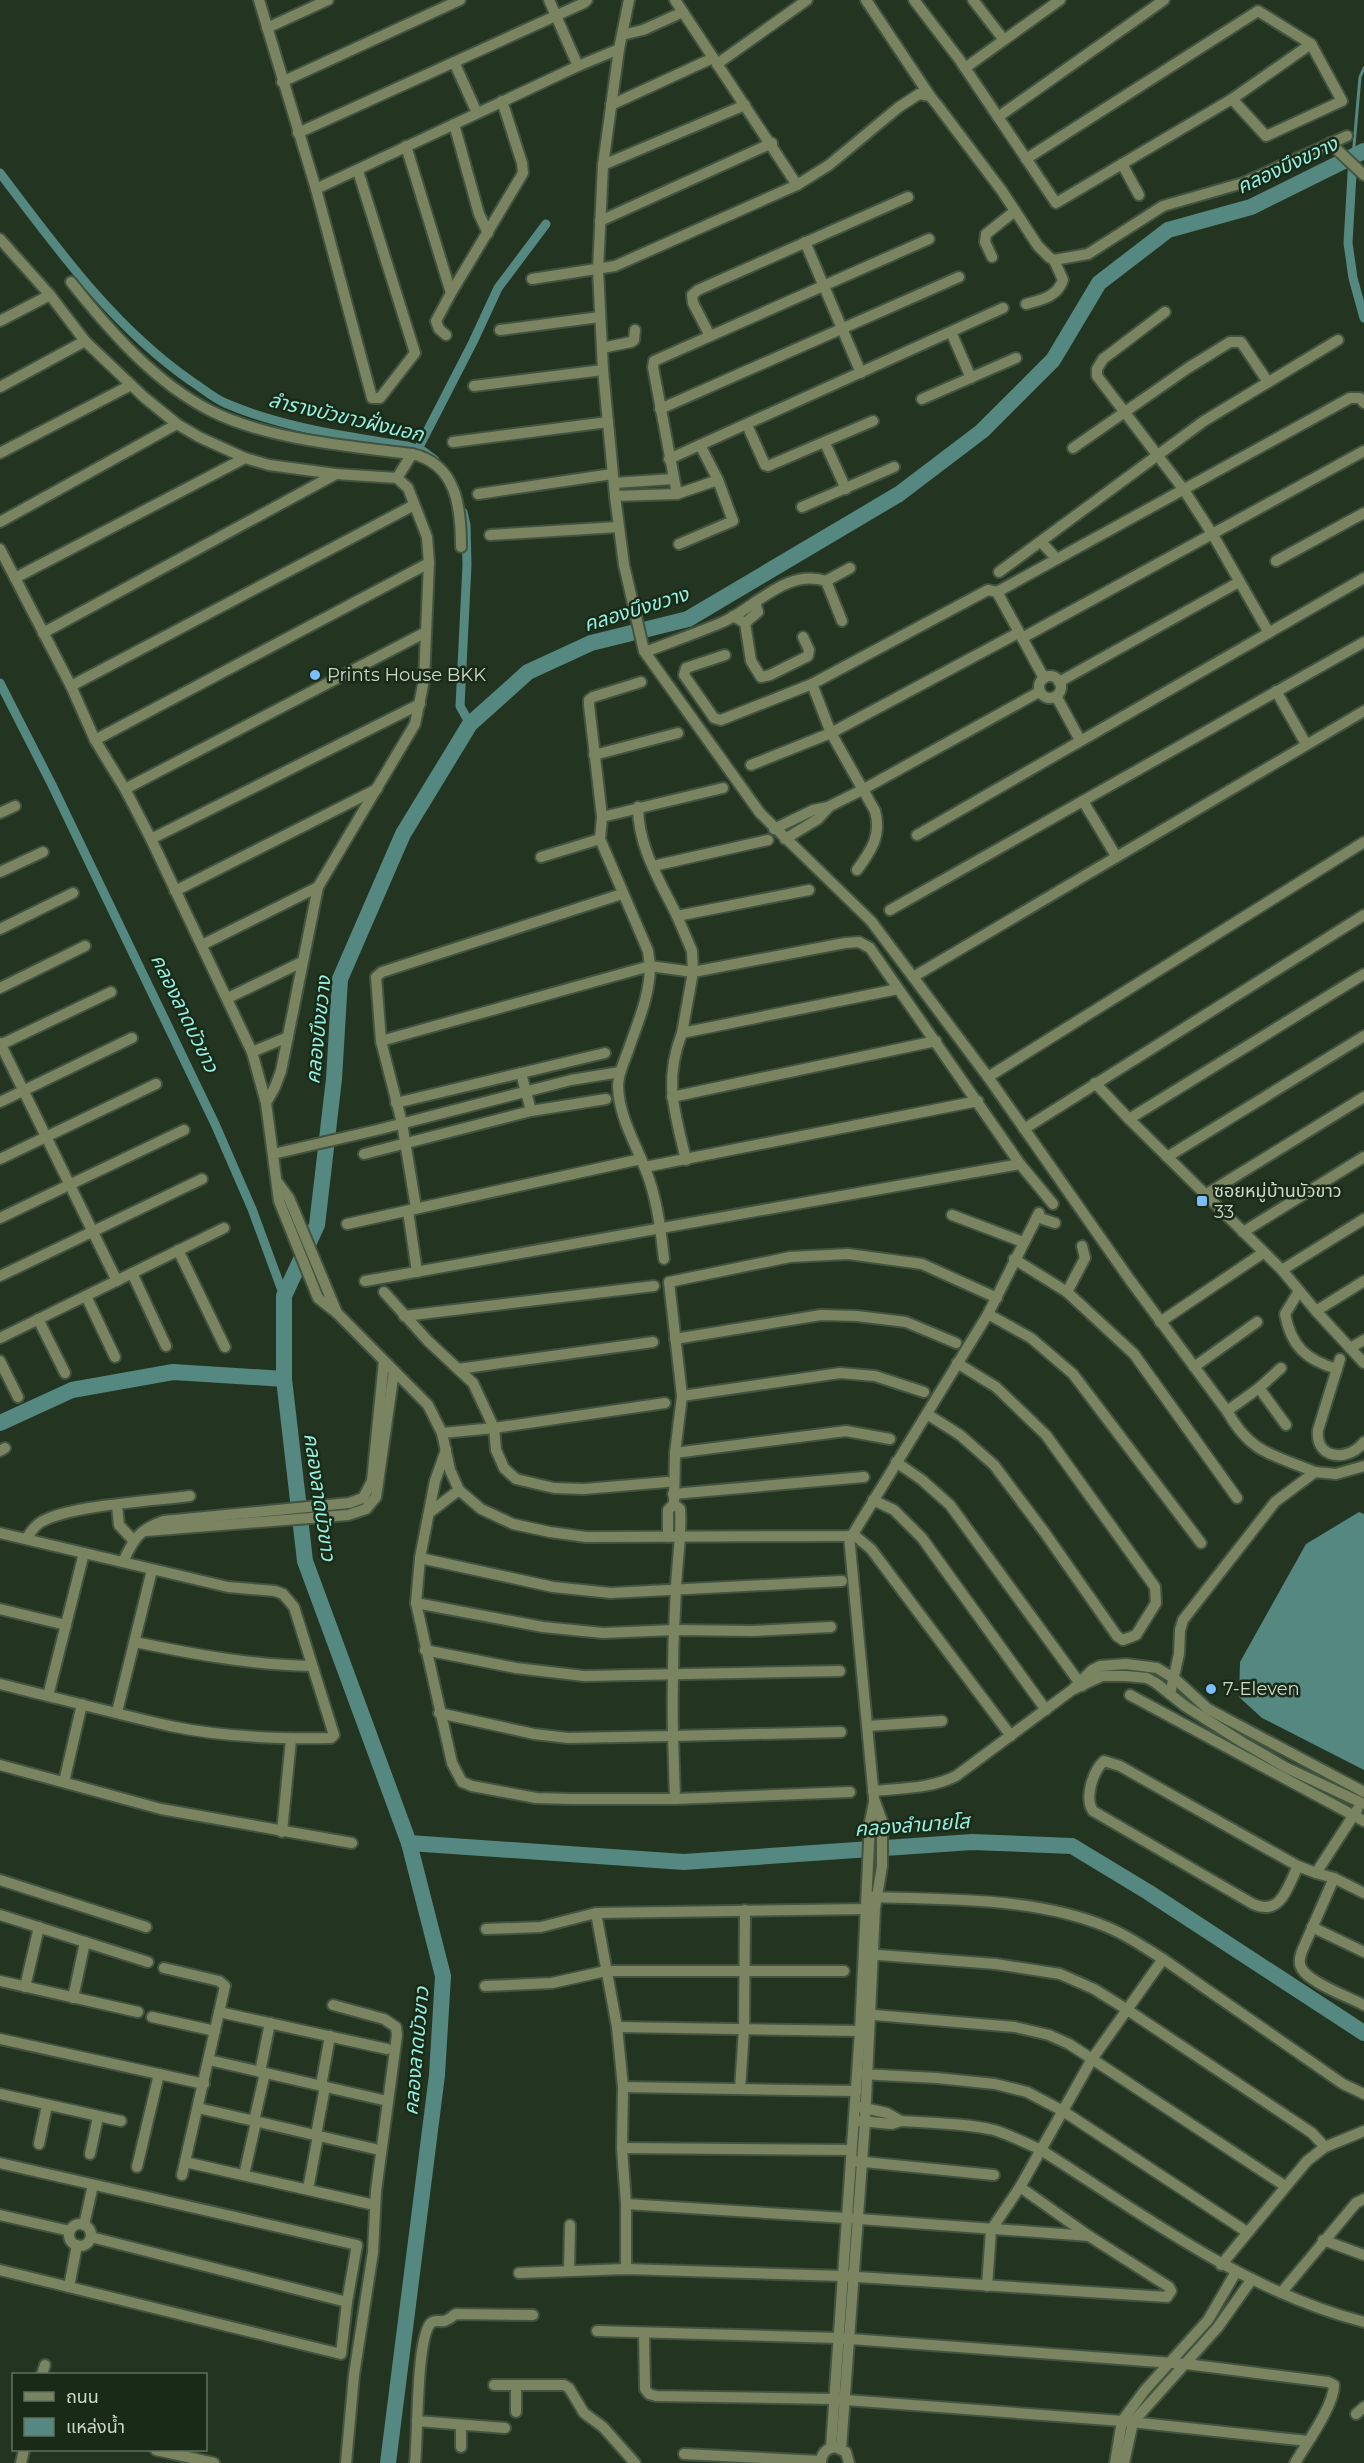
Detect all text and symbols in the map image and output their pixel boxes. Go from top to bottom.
water label: คลองบึงขวาง [1233,131,1342,199]
water label: ลำรางบัวขาวฝั่งนอก [266,386,427,447]
water label: คลองบึงขวาง [581,581,693,636]
place label: Prints House BKK [327,664,486,686]
marker: Prints House BKK [308,668,322,682]
water label: คลองลาดบัวขาว [146,950,224,1077]
water label: คลองบึงขวาง [300,974,336,1085]
place label: ซอยหมู่บ้านบัวขาว 33 [1214,1180,1342,1223]
marker: ซอยหมู่บ้านบัวขาว 33 [1195,1194,1209,1208]
water label: คลองลาดบัวขาว [299,1432,341,1563]
place label: 7-Eleven [1223,1678,1300,1700]
marker: 7-Eleven [1204,1682,1218,1696]
water label: คลองลำนายโส [854,1809,973,1841]
water label: คลองลาดบัวขาว [398,1985,434,2116]
legend [12,2373,207,2451]
text: ถนน [66,2386,99,2408]
text: แหล่งน้ำ [66,2414,125,2438]

